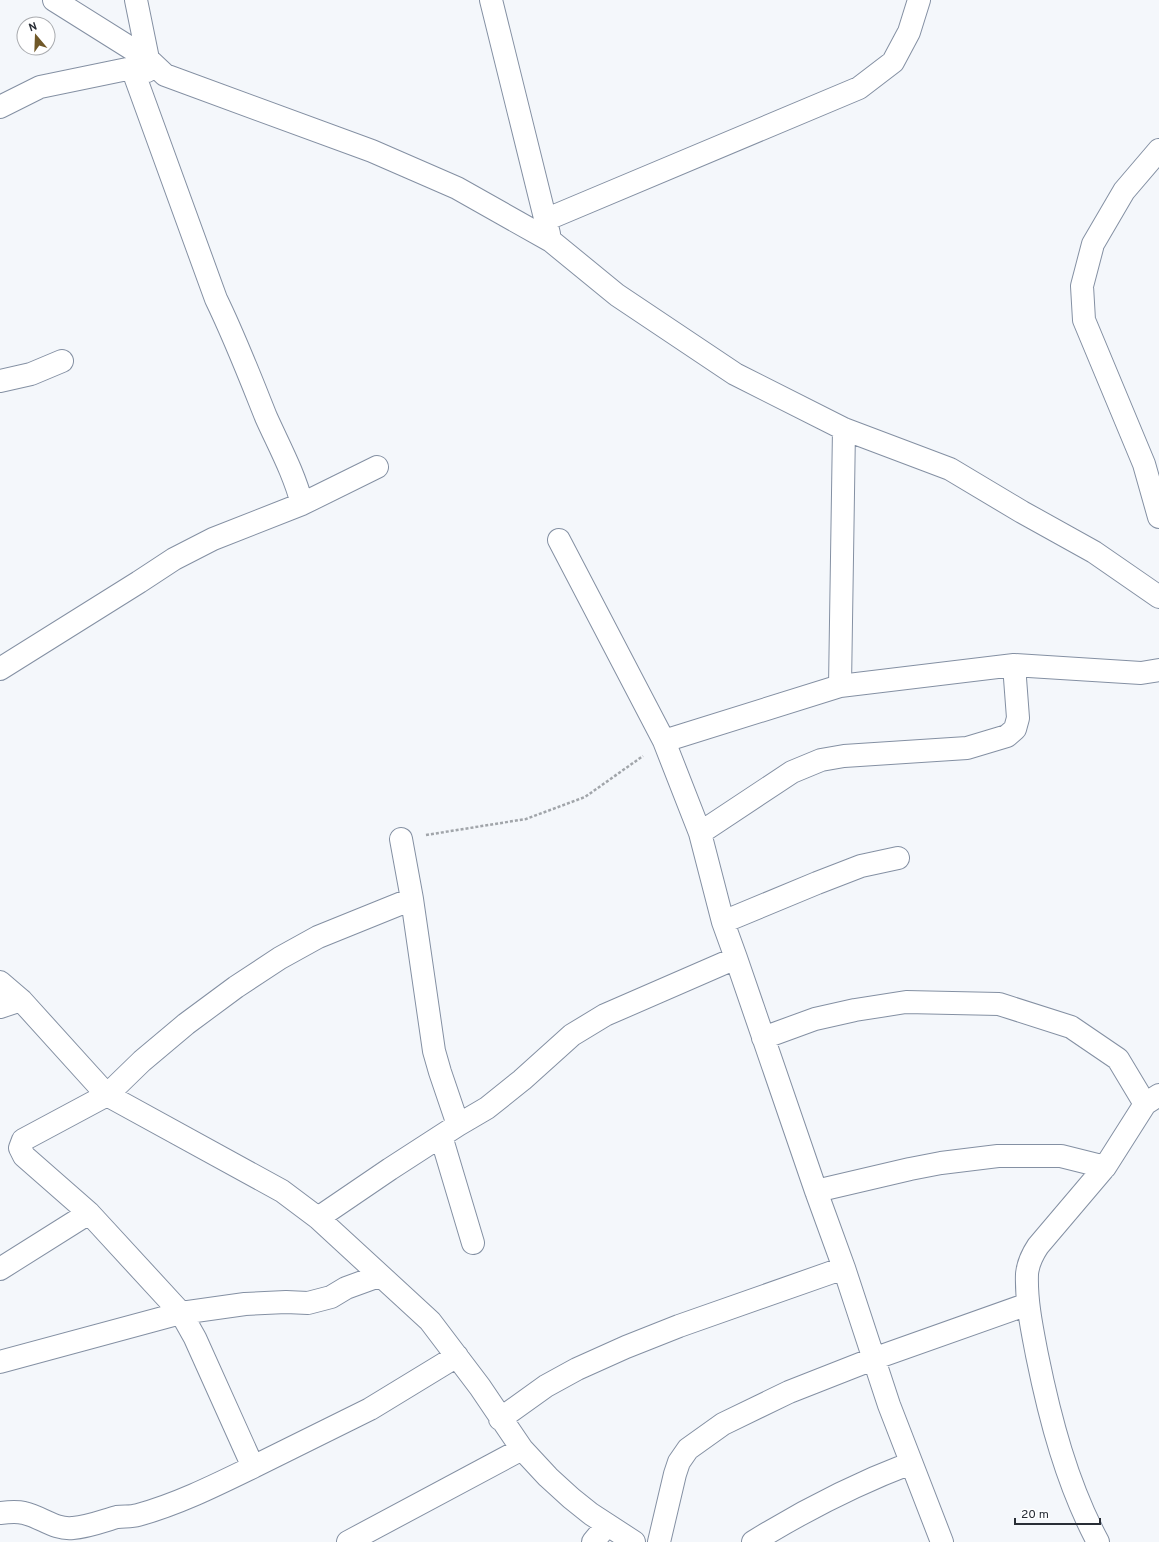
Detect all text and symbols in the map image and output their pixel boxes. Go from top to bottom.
north arrow [16,16,56,56]
text: N [27,20,39,35]
scale bar [1015,1500,1100,1526]
text: 20 m [1021,1507,1049,1523]

